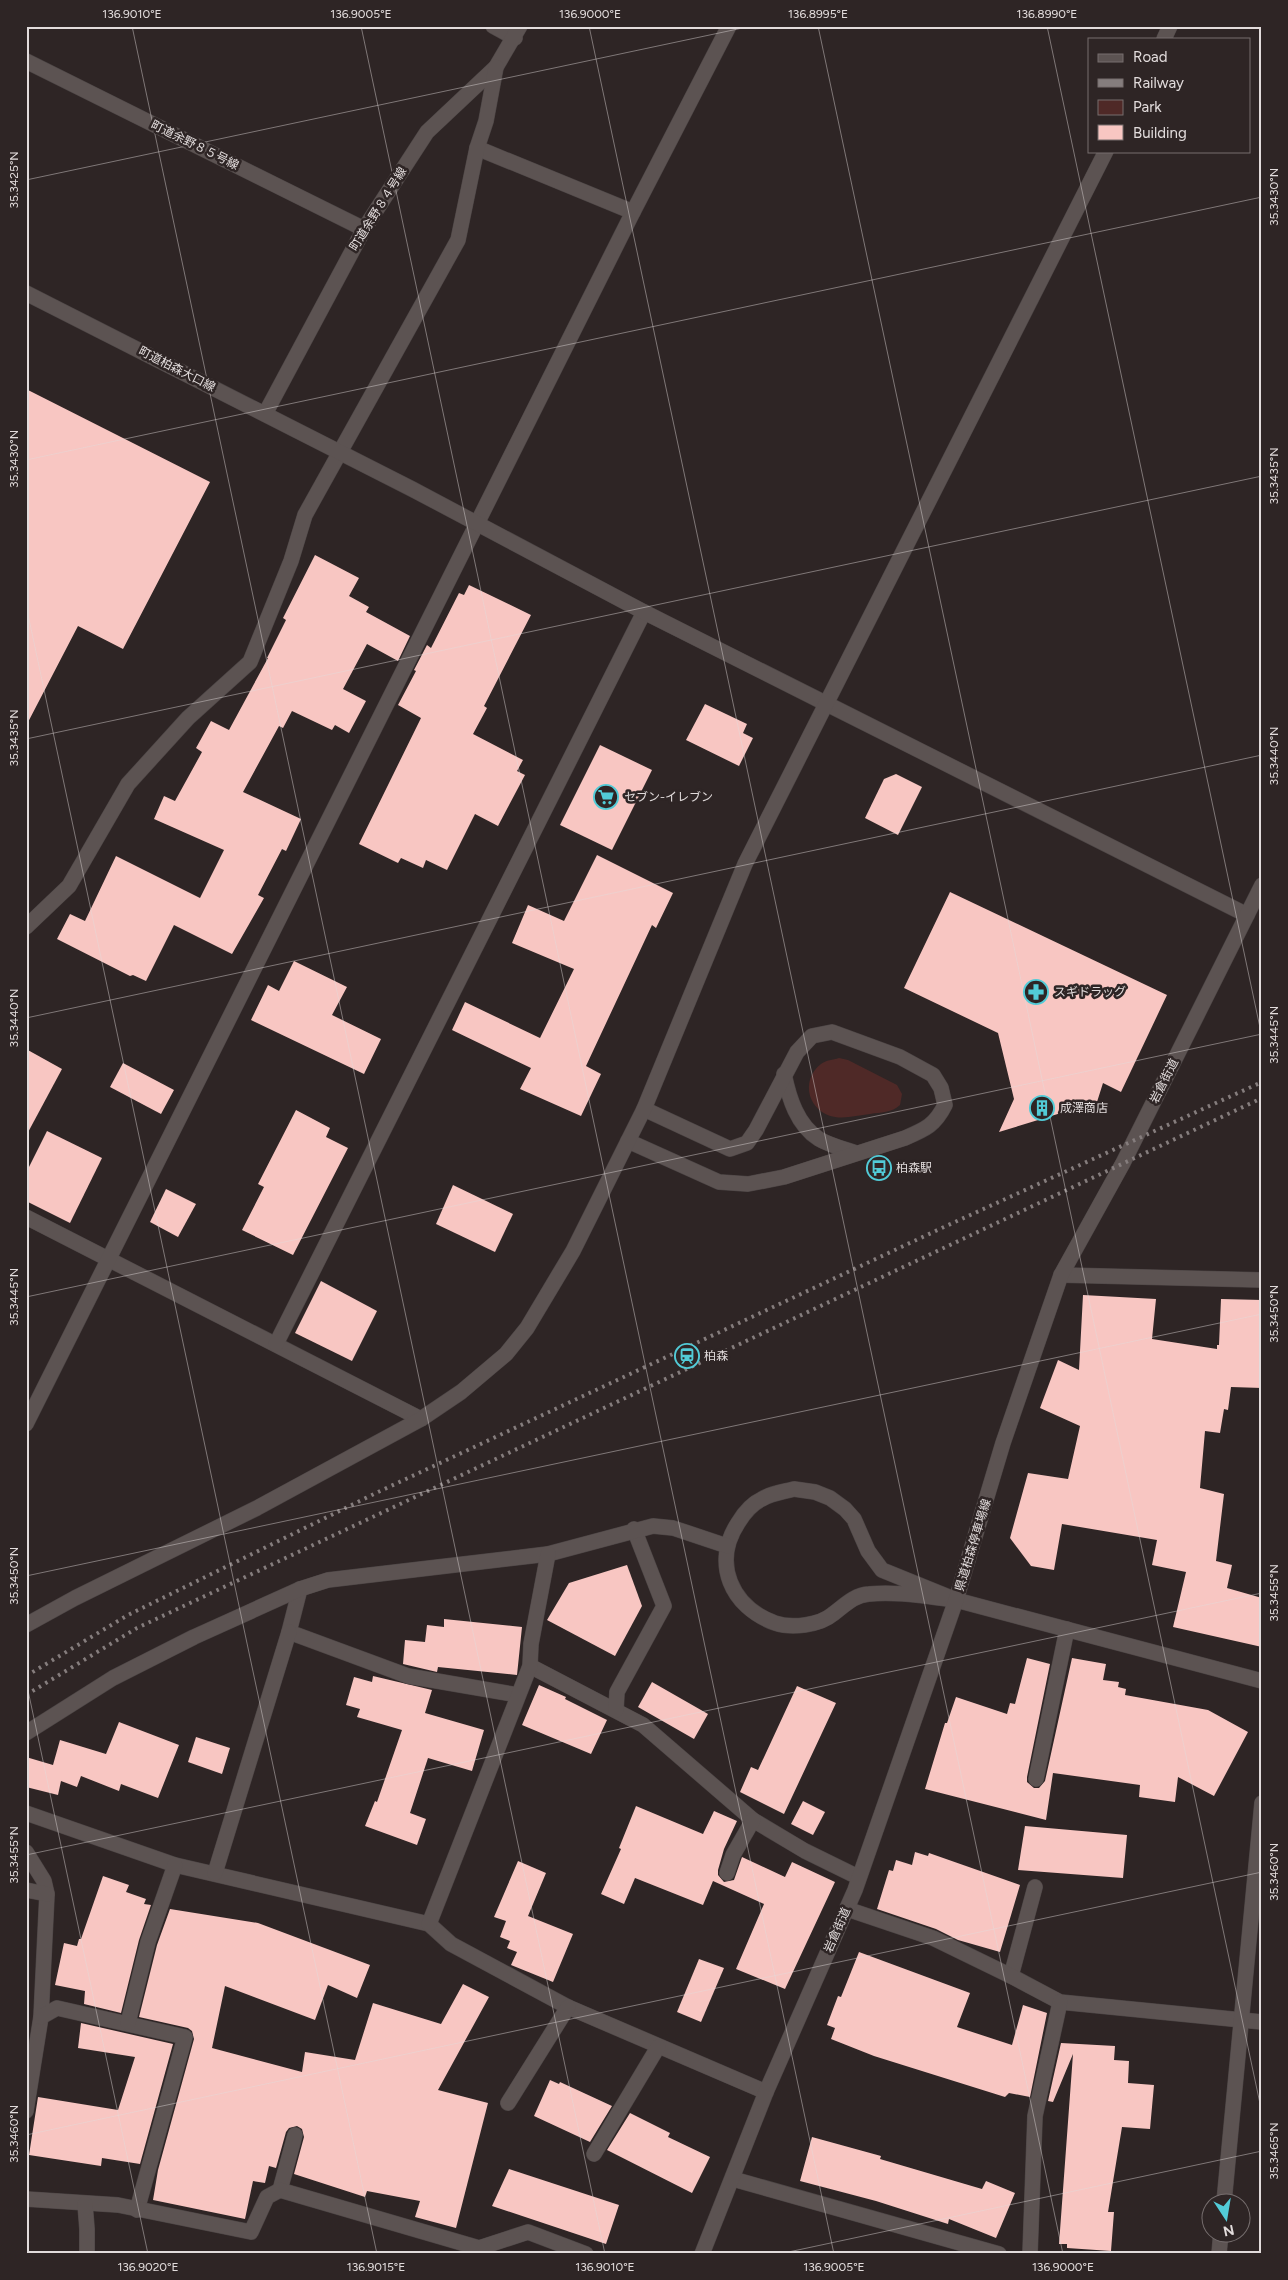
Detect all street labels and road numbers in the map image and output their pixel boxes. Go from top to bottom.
street label: 町道余野８５号線 [149,118,241,172]
street label: 町道余野８４号線 [347,165,409,253]
street label: 町道柏森大口線 [136,344,218,394]
street label: 岩倉街道 [1147,1056,1181,1106]
street label: 県道柏森停車場線 [952,1497,994,1593]
street label: 岩倉街道 [821,1905,853,1955]

